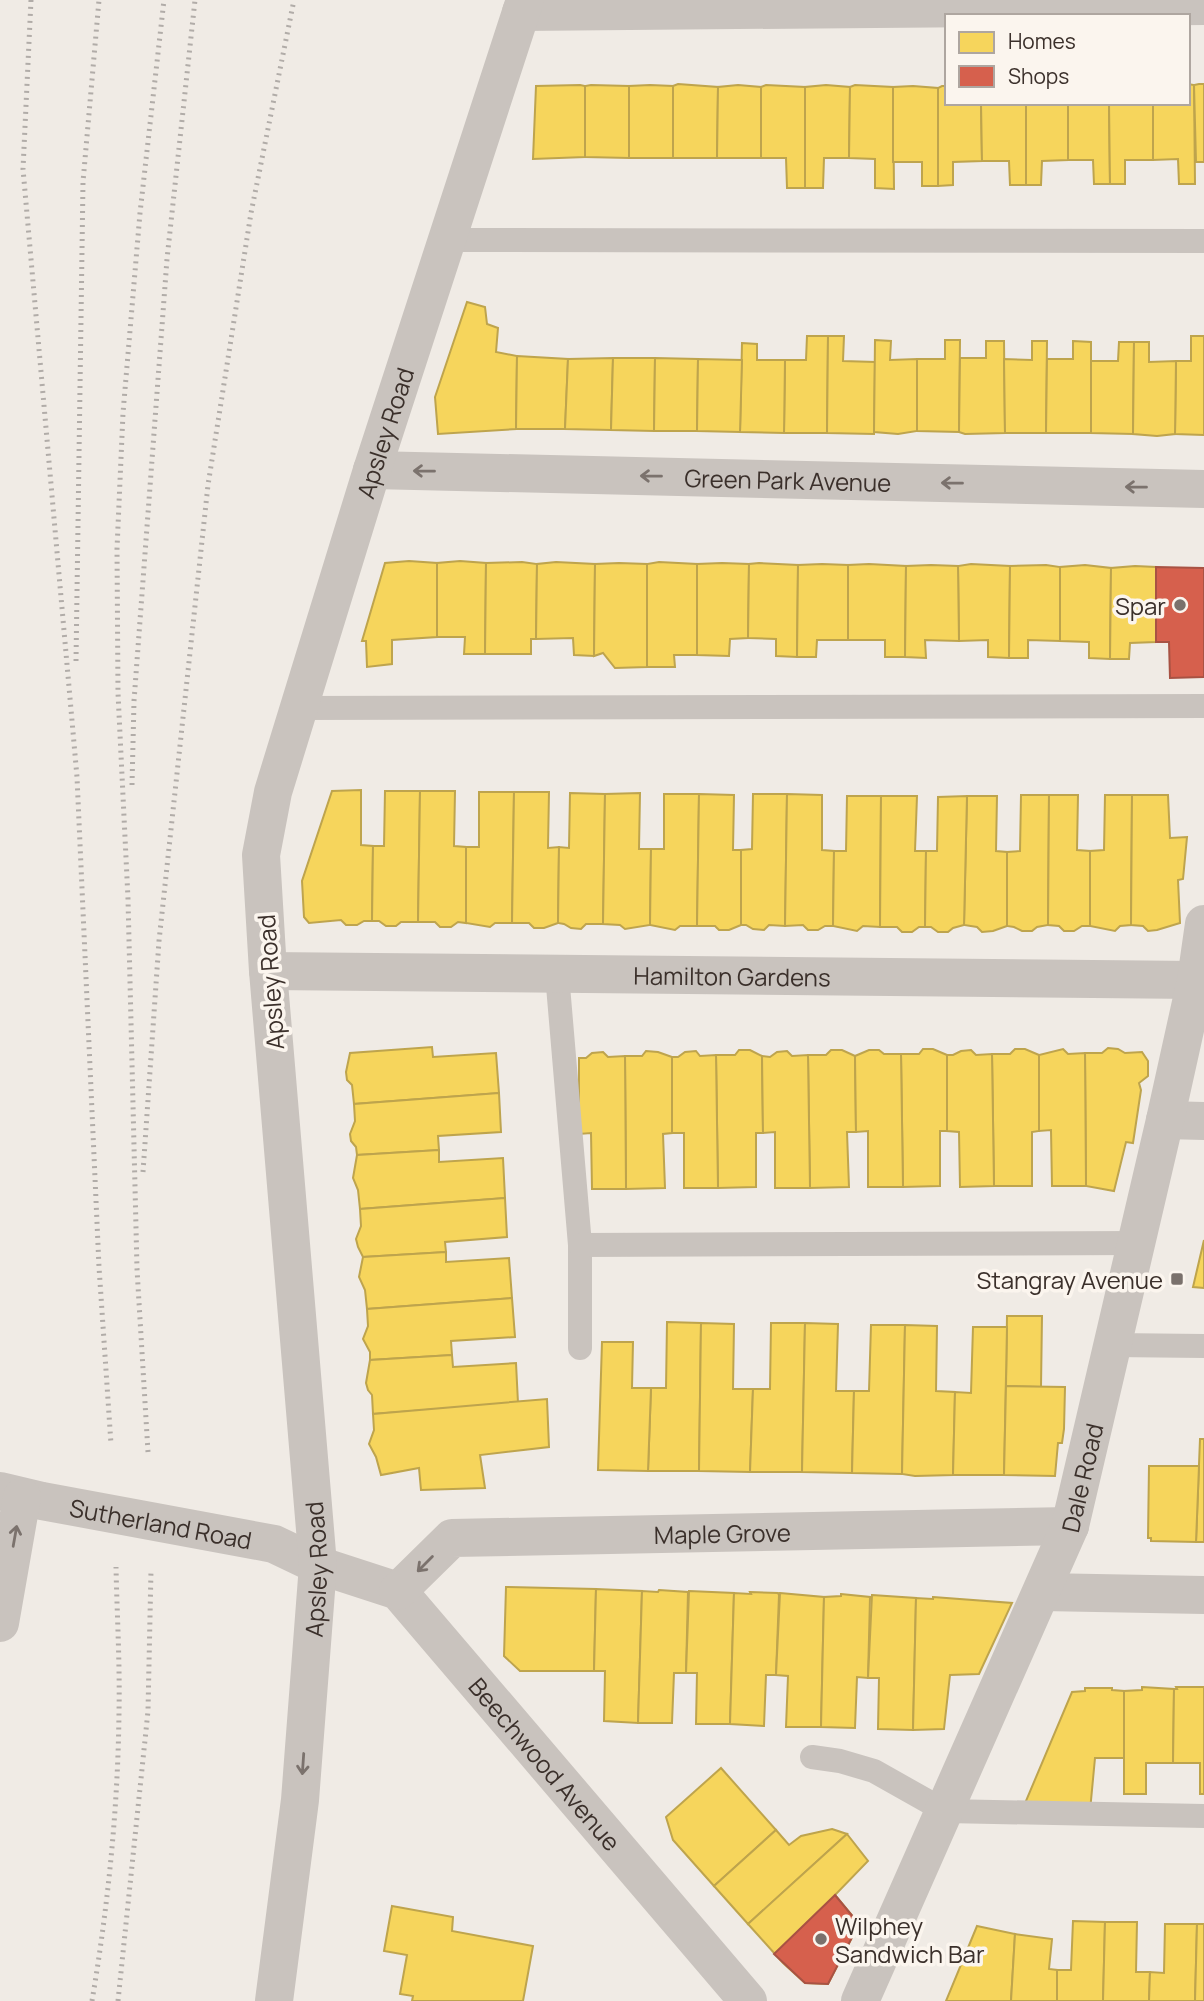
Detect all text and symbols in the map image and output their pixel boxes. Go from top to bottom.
legend [945,14,1190,105]
text: Homes [1008,27,1076,55]
text: Shops [1008,62,1069,90]
street label: Apsley Road [348,363,421,502]
street label: Green Park Avenue [684,461,892,498]
one-way arrow [412,465,435,478]
one-way arrow [640,470,663,483]
one-way arrow [941,477,964,490]
one-way arrow [1125,481,1148,494]
place label: Spar [1115,589,1166,622]
marker: Spar [1172,597,1188,613]
street label: Apsley Road [249,913,291,1051]
street label: Hamilton Gardens [633,958,831,993]
place label: Stangray Avenue [976,1263,1163,1296]
marker: Stangray Avenue [1169,1271,1185,1287]
street label: Dale Road [1053,1420,1110,1535]
street label: Sutherland Road [67,1490,255,1556]
street label: Apsley Road [296,1500,335,1638]
street label: Maple Grove [653,1515,791,1551]
one-way arrow [9,1525,22,1547]
one-way arrow [417,1556,434,1573]
street label: Beechwood Avenue [462,1670,629,1857]
one-way arrow [296,1752,309,1775]
place label: Wilphey Sandwich Bar [835,1909,985,1970]
marker: Wilphey Sandwich Bar [813,1931,829,1947]

